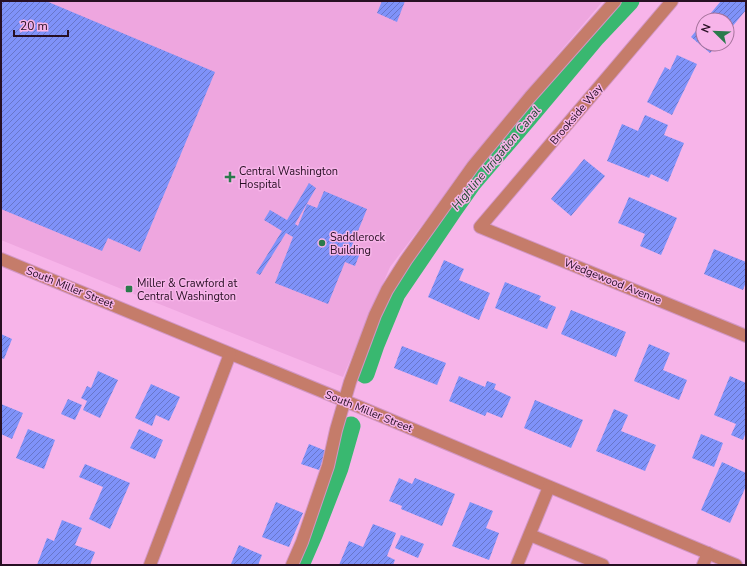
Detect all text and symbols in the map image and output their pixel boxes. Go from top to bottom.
scale bar [14,12,68,38]
north arrow [695,12,735,52]
text: 20 m [20,18,48,34]
text: N [698,22,715,35]
street label: Brookside Way [547,81,606,148]
water label: Highline Irrigation Canal [448,102,544,213]
place label: Central Washington Hospital [239,164,338,192]
marker: Central Washington Hospital [224,171,236,183]
place label: Saddlerock Building [330,230,386,258]
marker: Saddlerock Building [317,238,327,248]
street label: Wedgewood Avenue [562,255,664,308]
street label: South Miller Street [24,263,116,312]
place label: Miller & Crawford at Central Washington [137,276,237,304]
marker: Miller & Crawford at Central Washington [124,284,134,294]
street label: South Miller Street [323,387,415,436]

